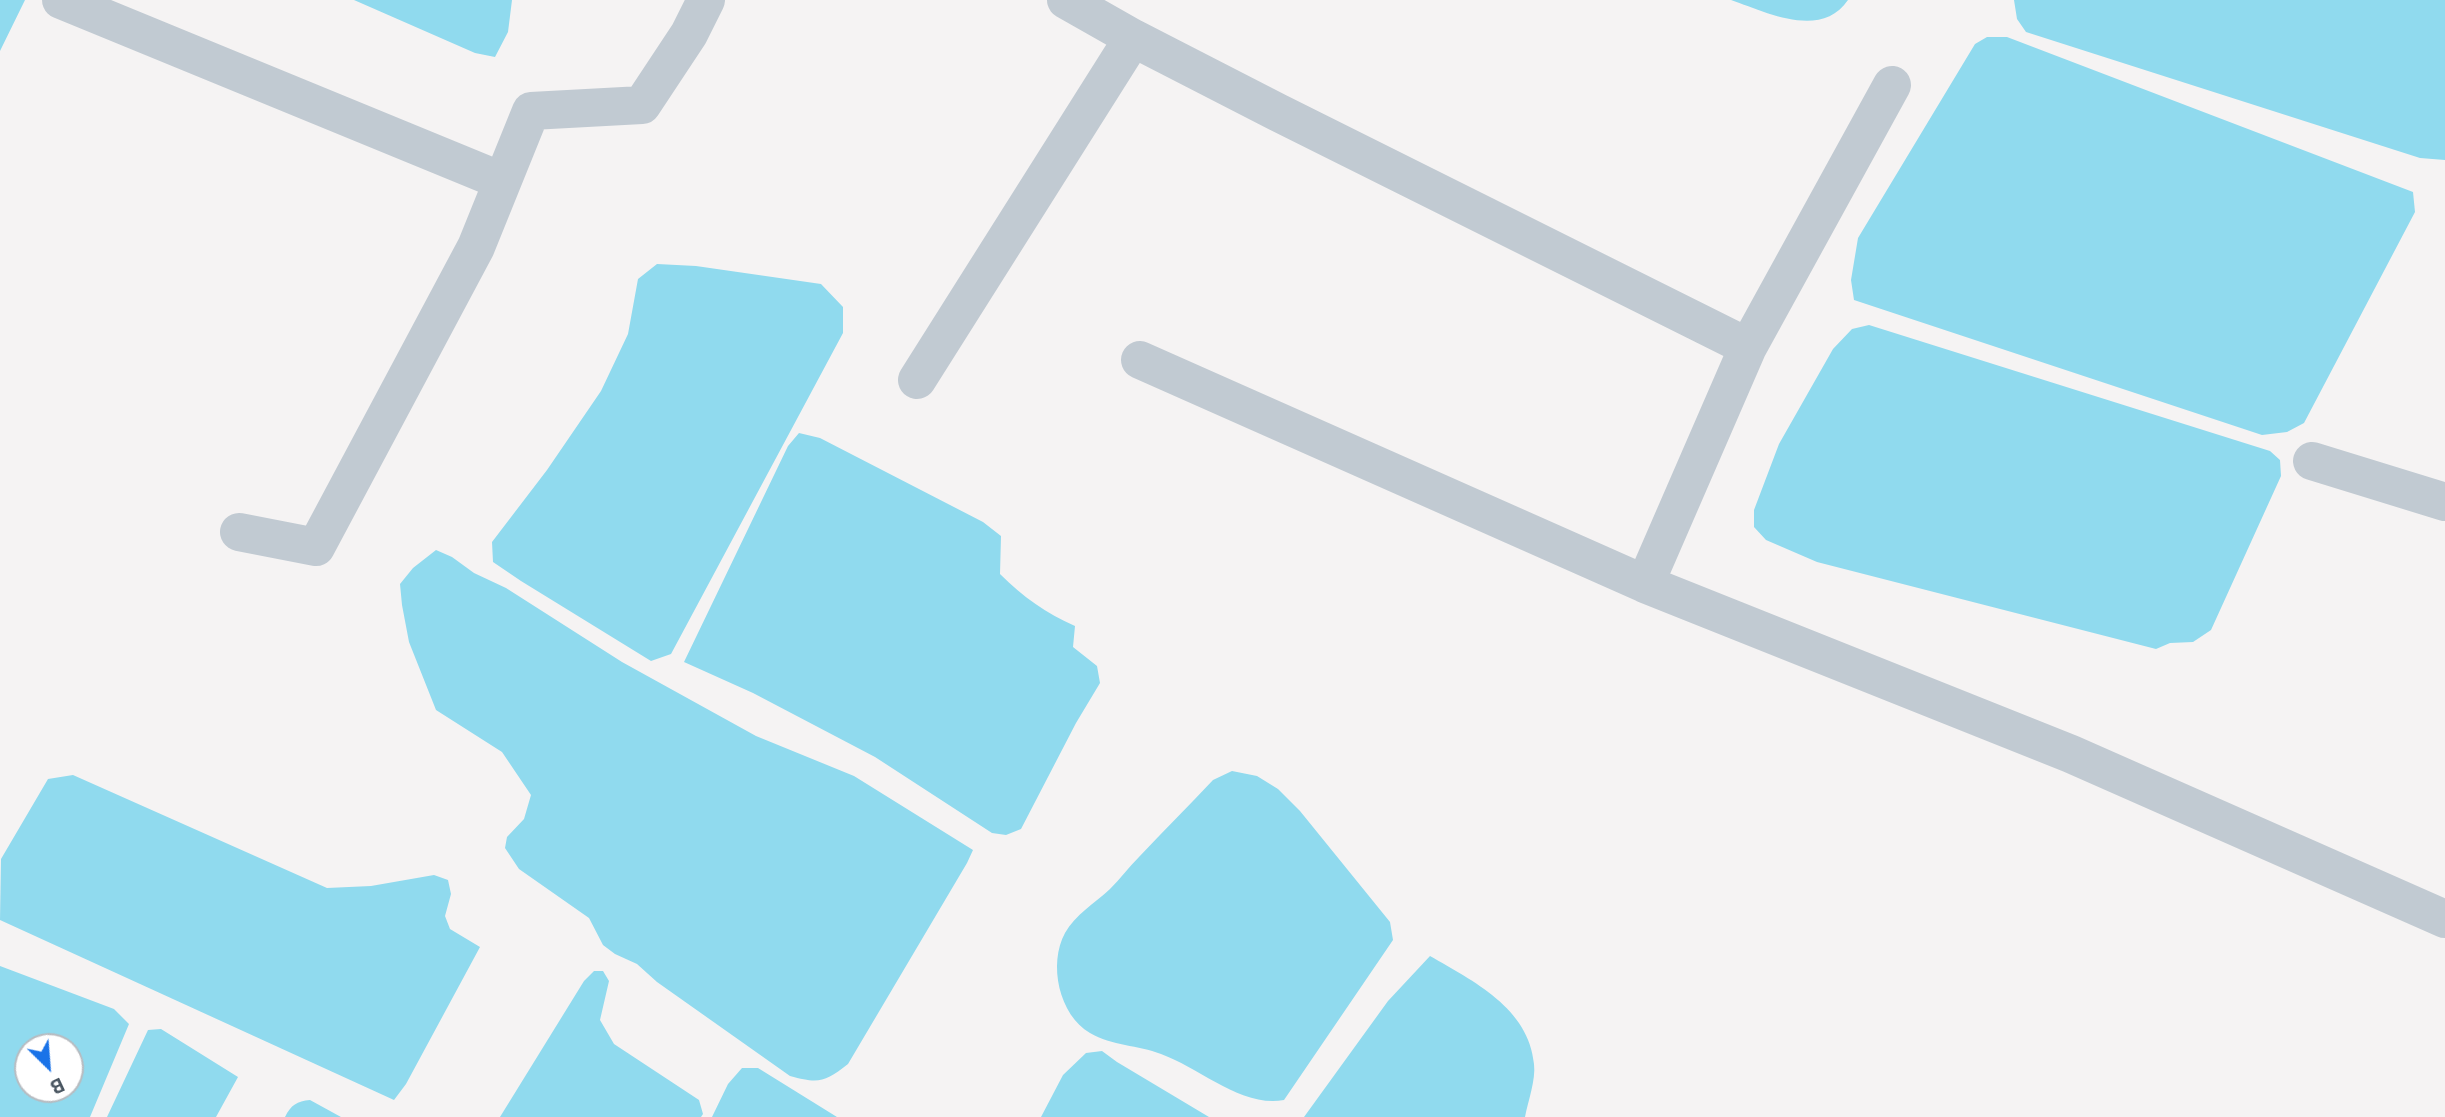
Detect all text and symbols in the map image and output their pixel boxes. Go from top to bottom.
north arrow [14,1033,84,1103]
text: B [47,1073,68,1099]

